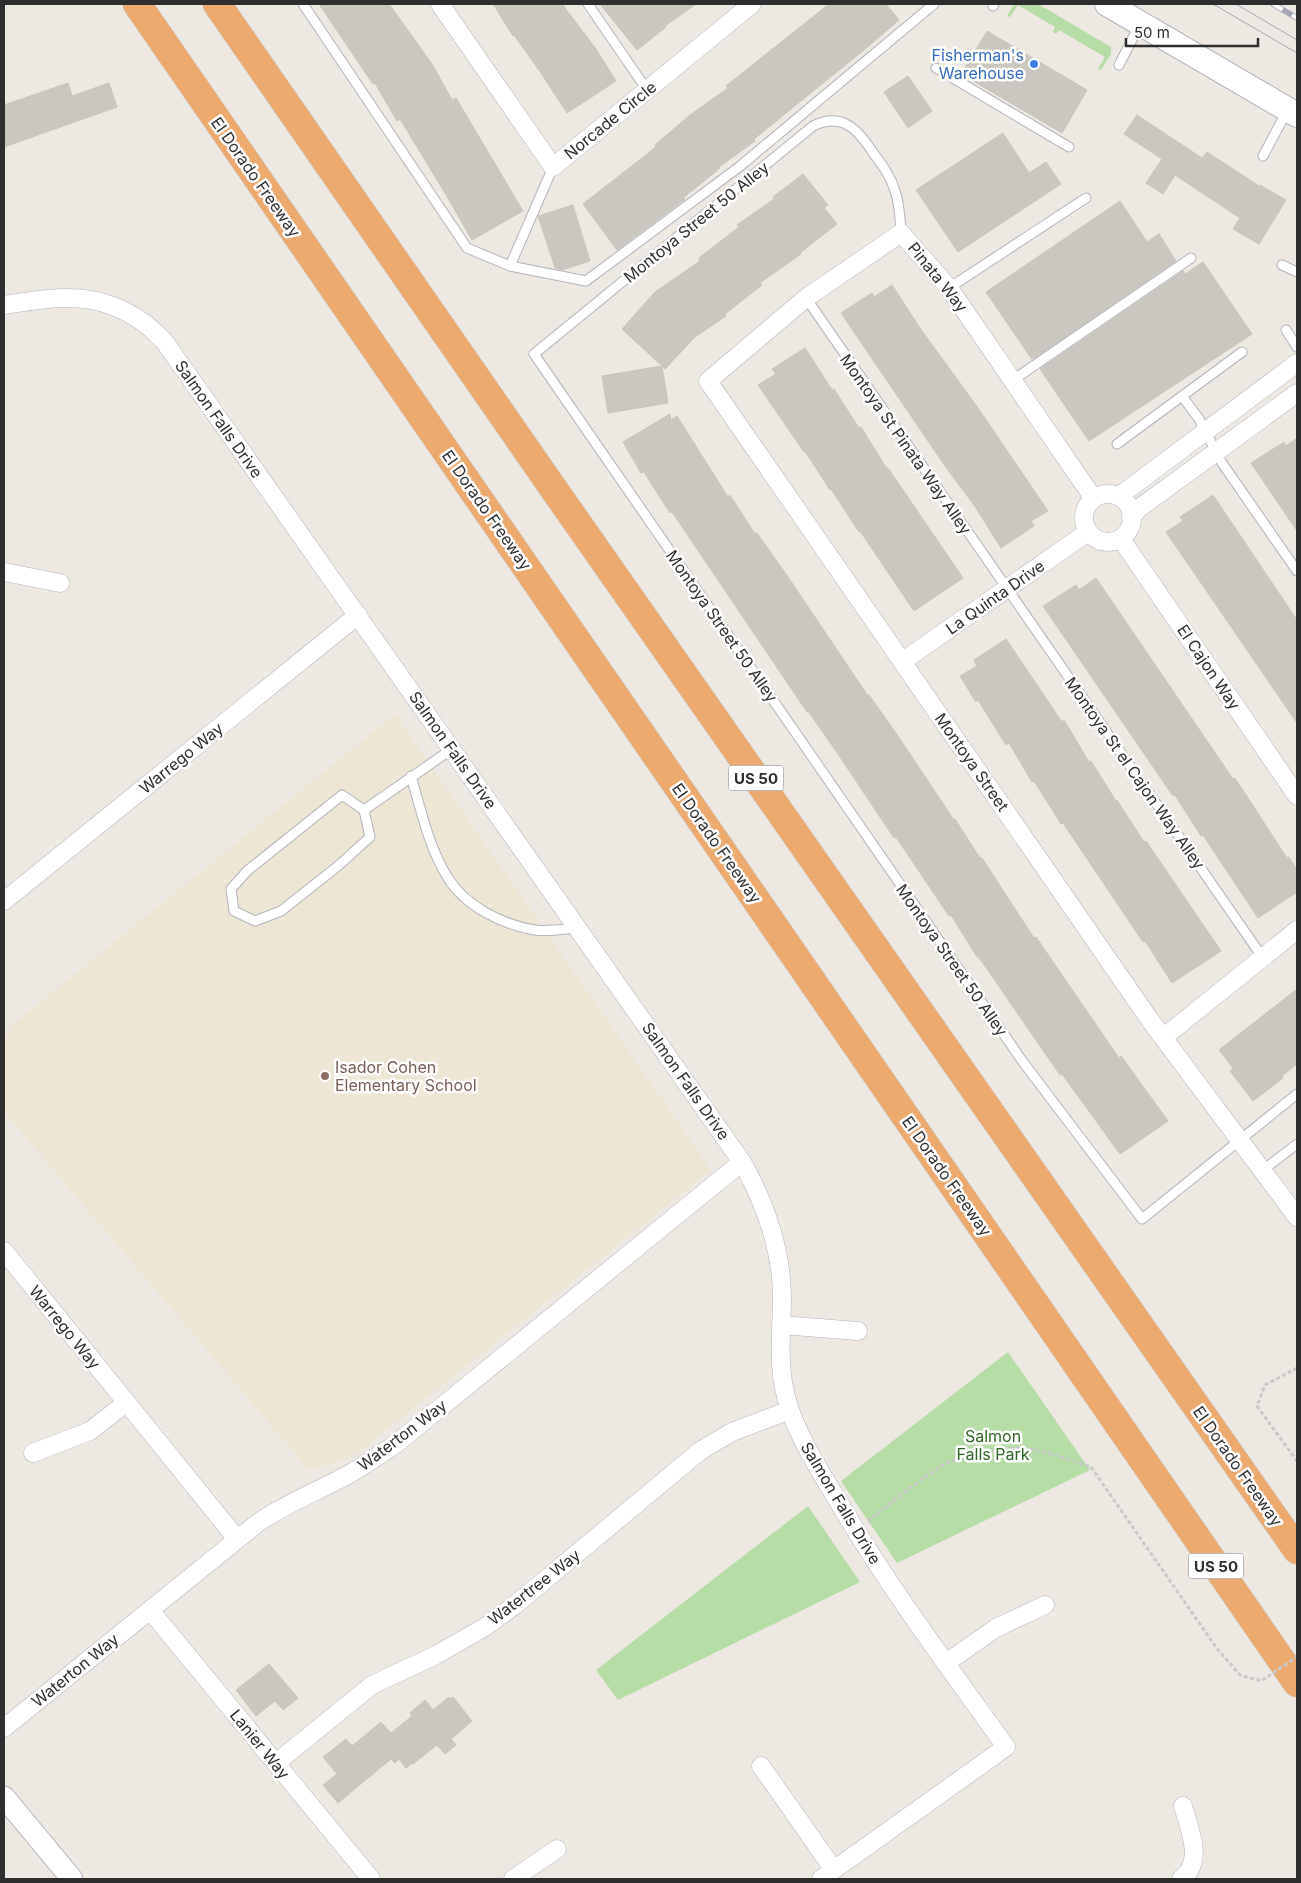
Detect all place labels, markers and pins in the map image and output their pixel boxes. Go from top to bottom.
place label: Fisherman's Warehouse [931,45,1024,83]
marker: Fisherman's Warehouse [1028,58,1040,70]
place label: Isador Cohen Elementary School [335,1057,477,1095]
marker: Isador Cohen Elementary School [319,1070,331,1082]

